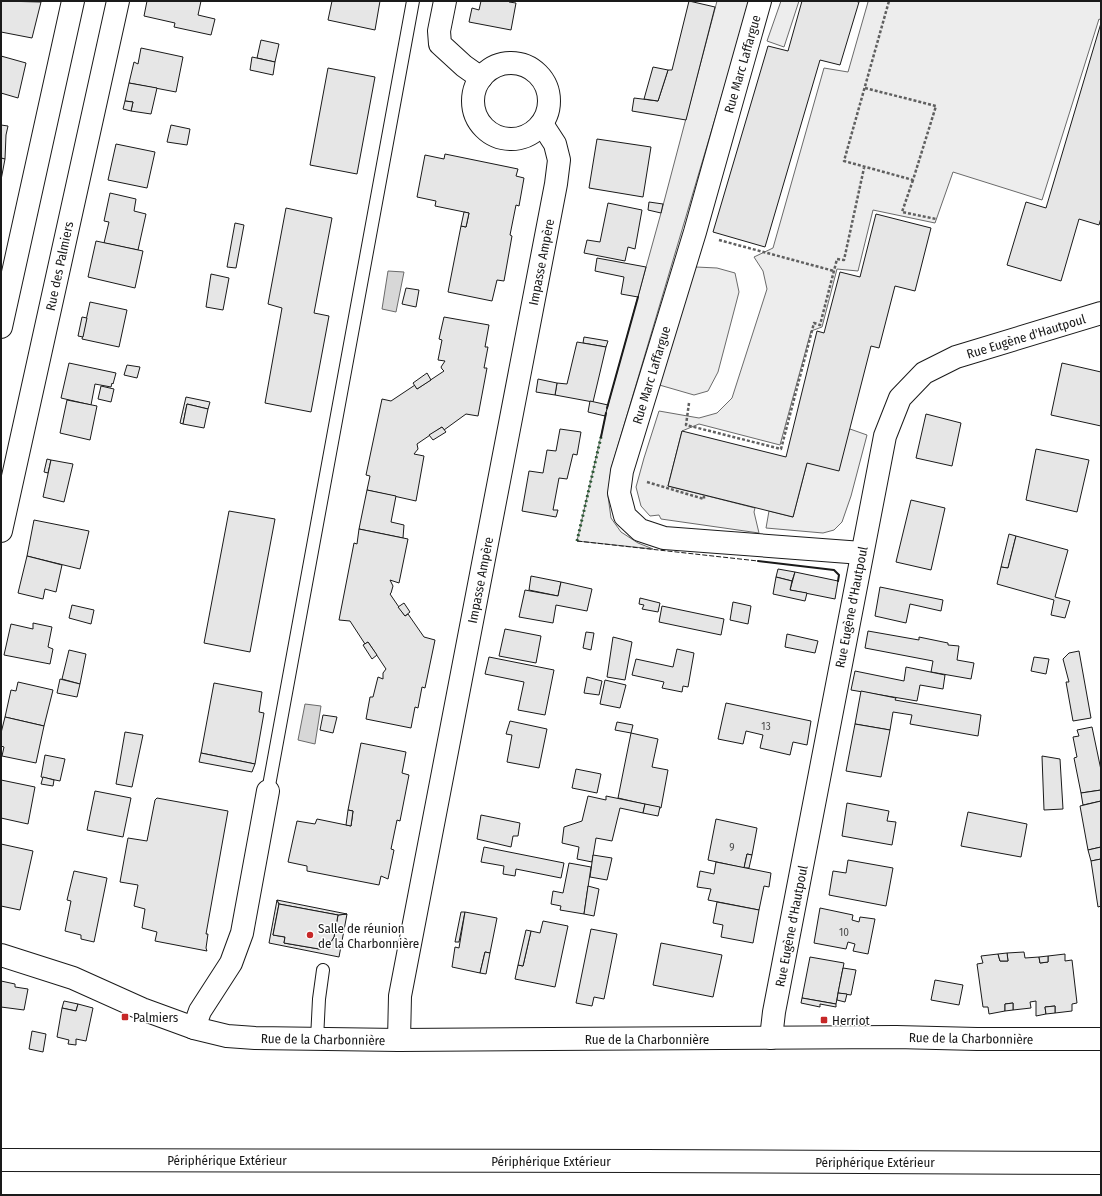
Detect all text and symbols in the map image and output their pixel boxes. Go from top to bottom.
street label: Rue Marc Laffargue [721,13,764,115]
street label: Impasse Ampère [526,218,557,307]
street label: Rue des Palmiers [43,220,76,312]
street label: Rue Eugène d'Hautpoul [965,311,1088,362]
street label: Rue Marc Laffargue [629,324,673,426]
street label: Impasse Ampère [465,536,496,625]
street label: Rue Eugène d'Hautpoul [832,544,871,669]
house number: 13 [761,720,771,733]
house number: 9 [729,841,735,854]
street label: Rue Eugène d'Hautpoul [772,863,811,988]
place label: Salle de réunion de la Charbonnière [318,921,419,951]
house number: 10 [839,926,849,939]
marker: Salle de réunion de la Charbonnière [305,930,315,940]
place label: Palmiers [133,1010,179,1025]
marker: Palmiers [120,1012,130,1022]
place label: Herriot [832,1013,870,1028]
marker: Herriot [819,1015,829,1025]
street label: Rue de la Charbonnière [909,1030,1033,1047]
street label: Rue de la Charbonnière [261,1031,385,1048]
street label: Rue de la Charbonnière [585,1032,709,1047]
street label: Périphérique Extérieur [167,1153,287,1168]
street label: Périphérique Extérieur [491,1154,611,1169]
street label: Périphérique Extérieur [815,1155,935,1170]

